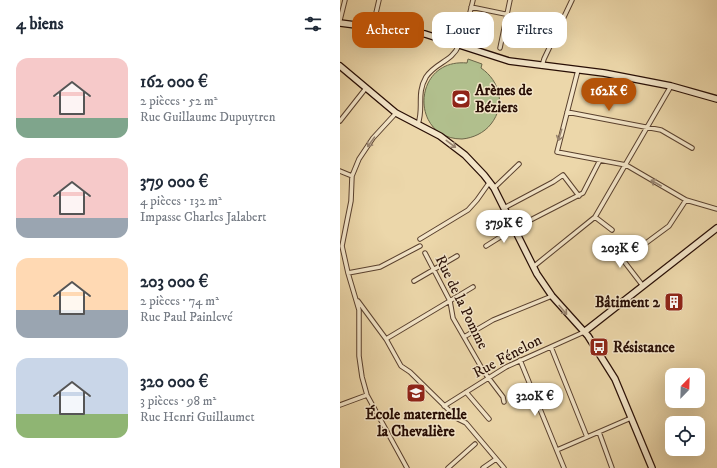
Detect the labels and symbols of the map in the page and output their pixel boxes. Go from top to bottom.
pin: 162K € [576,78,642,112]
place label: Arènes de Béziers [474,81,533,117]
sports icon: Arènes de Béziers [450,88,472,110]
one-way arrow [556,128,563,141]
one-way arrow [367,136,375,147]
one-way arrow [445,140,456,148]
one-way arrow [650,178,662,186]
pin: 379K € [471,210,537,244]
pin: 203K € [587,235,653,269]
street label: Rue de la Pomme [431,252,492,352]
building icon: Bâtiment 2 [663,291,685,313]
place label: Bâtiment 2 [595,293,661,312]
one-way arrow [559,304,568,315]
street label: Rue Fénelon [470,330,545,382]
bus stop icon: Résistance [588,336,610,358]
place label: Résistance [613,338,675,357]
north arrow [665,368,705,408]
school or university icon: École maternelle la Chevalière [405,382,427,404]
pin: 320K € [502,383,568,417]
place label: École maternelle la Chevalière [365,404,468,441]

